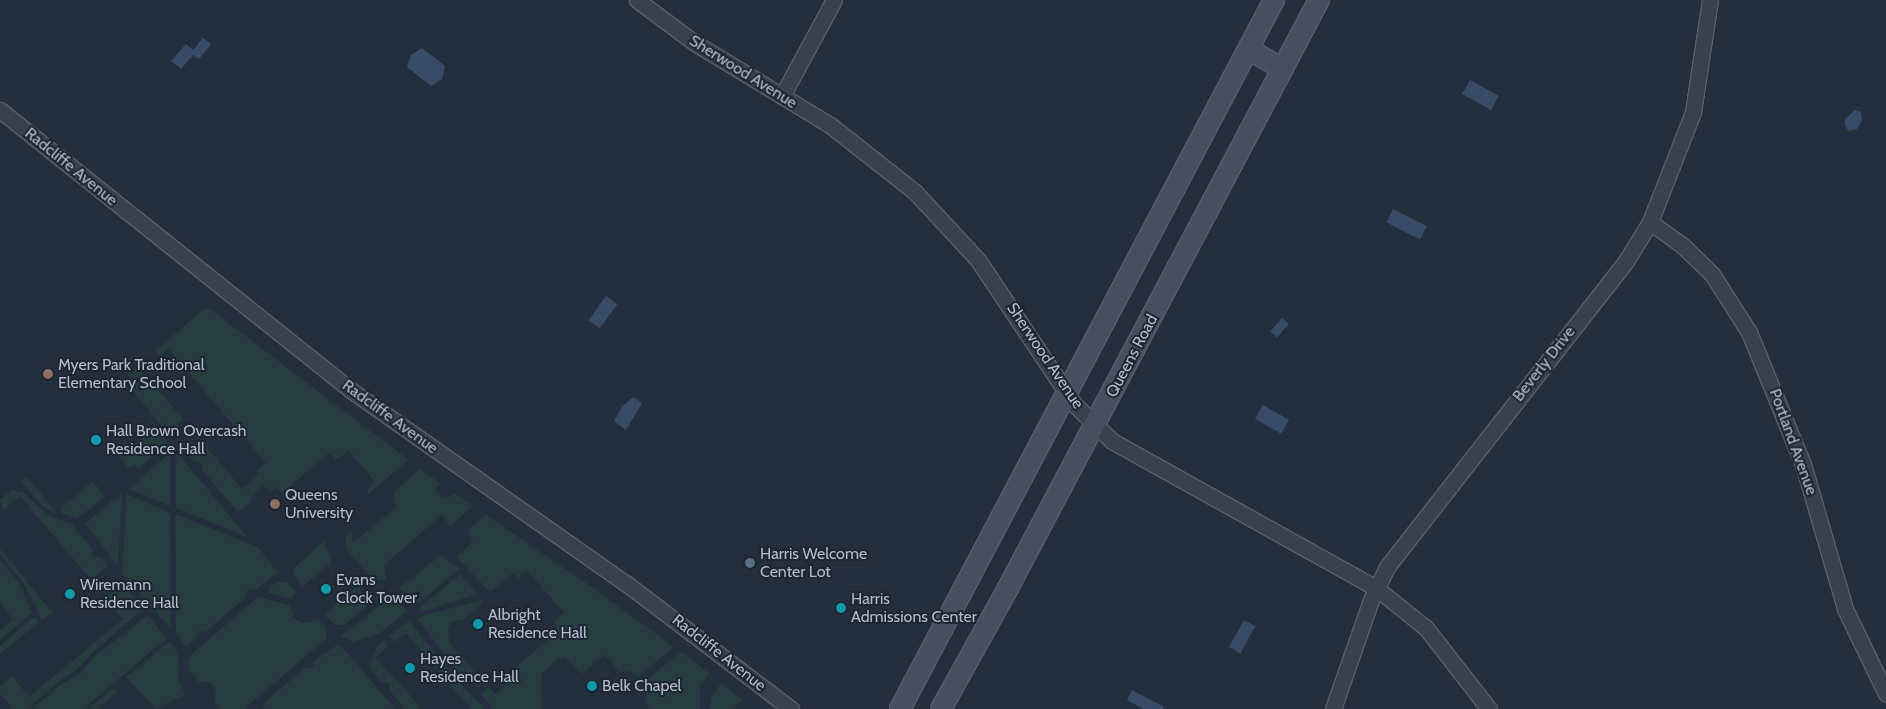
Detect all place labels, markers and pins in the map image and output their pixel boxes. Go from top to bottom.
place label: Myers Park Traditional Elementary School [58,355,204,393]
marker: Myers Park Traditional Elementary School [42,368,54,380]
place label: Hall Brown Overcash Residence Hall [106,421,246,459]
marker: Hall Brown Overcash Residence Hall [90,434,102,446]
place label: Queens University [285,485,353,523]
marker: Queens University [269,498,281,510]
place label: Harris Welcome Center Lot [760,544,867,582]
marker: Harris Welcome Center Lot [744,557,756,569]
place label: Evans Clock Tower [336,570,417,608]
place label: Wiremann Residence Hall [80,575,179,613]
marker: Evans Clock Tower [320,583,332,595]
marker: Wiremann Residence Hall [64,588,76,600]
place label: Harris Admissions Center [851,589,977,627]
marker: Harris Admissions Center [835,602,847,614]
place label: Albright Residence Hall [488,605,587,643]
marker: Albright Residence Hall [472,618,484,630]
place label: Hayes Residence Hall [420,649,519,687]
marker: Hayes Residence Hall [404,662,416,674]
place label: Belk Chapel [602,676,681,696]
marker: Belk Chapel [586,680,598,692]

